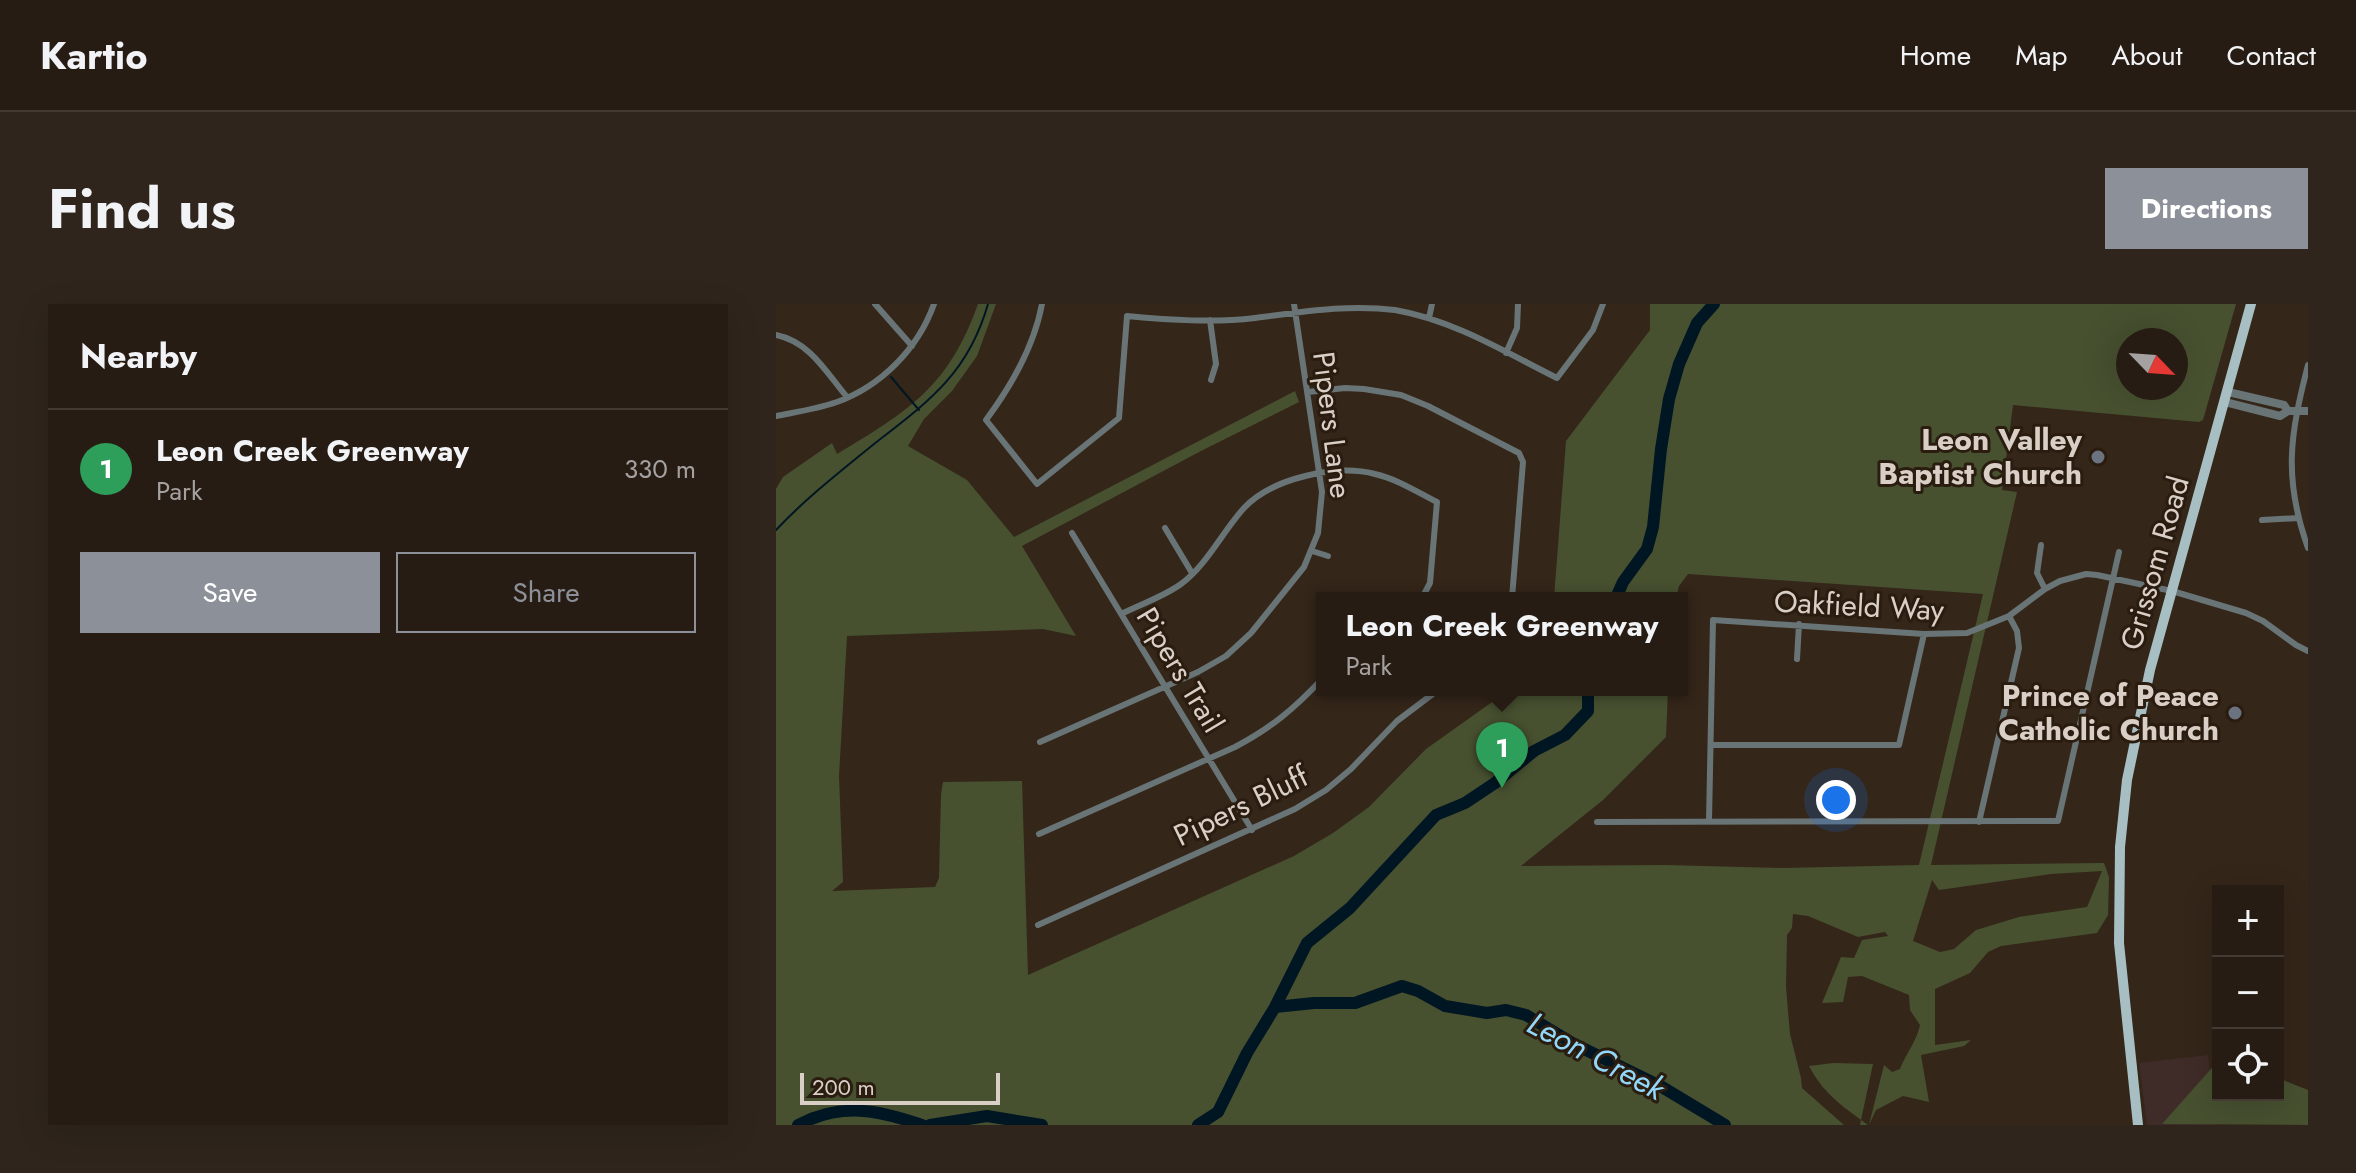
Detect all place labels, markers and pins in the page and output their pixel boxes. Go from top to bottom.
place label: Leon Valley Baptist Church [1878,418,2082,495]
marker: Leon Valley Baptist Church [2089,448,2107,466]
place label: Prince of Peace Catholic Church [1998,674,2219,751]
marker: Prince of Peace Catholic Church [2226,704,2244,722]
pin: 1 [1476,722,1528,788]

